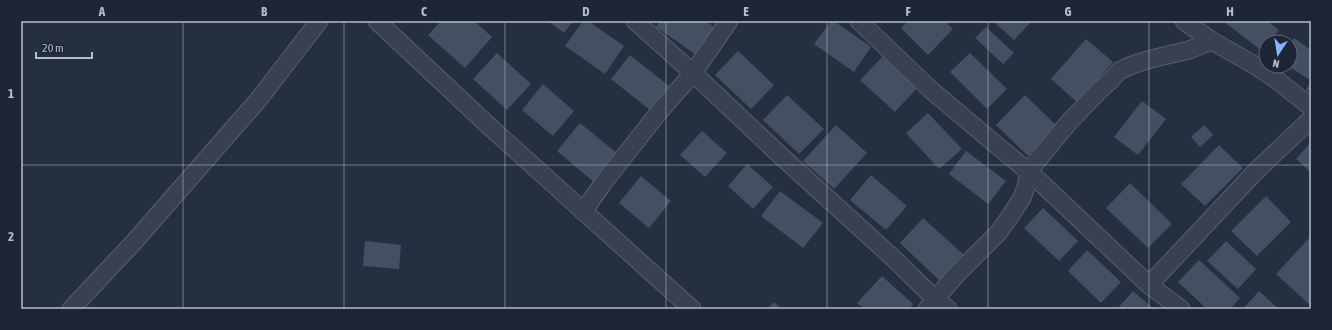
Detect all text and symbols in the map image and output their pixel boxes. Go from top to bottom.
text: A [98,4,106,19]
text: B [261,4,268,19]
text: C [421,4,427,19]
text: D [582,4,590,19]
text: E [743,4,749,19]
text: F [905,4,911,19]
text: G [1065,4,1072,19]
text: H [1226,4,1234,19]
scale bar [36,34,92,60]
north arrow [1258,34,1298,74]
text: 20 m [42,41,64,55]
text: N [1271,57,1280,70]
text: 1 [8,86,14,101]
text: 2 [8,229,14,244]

